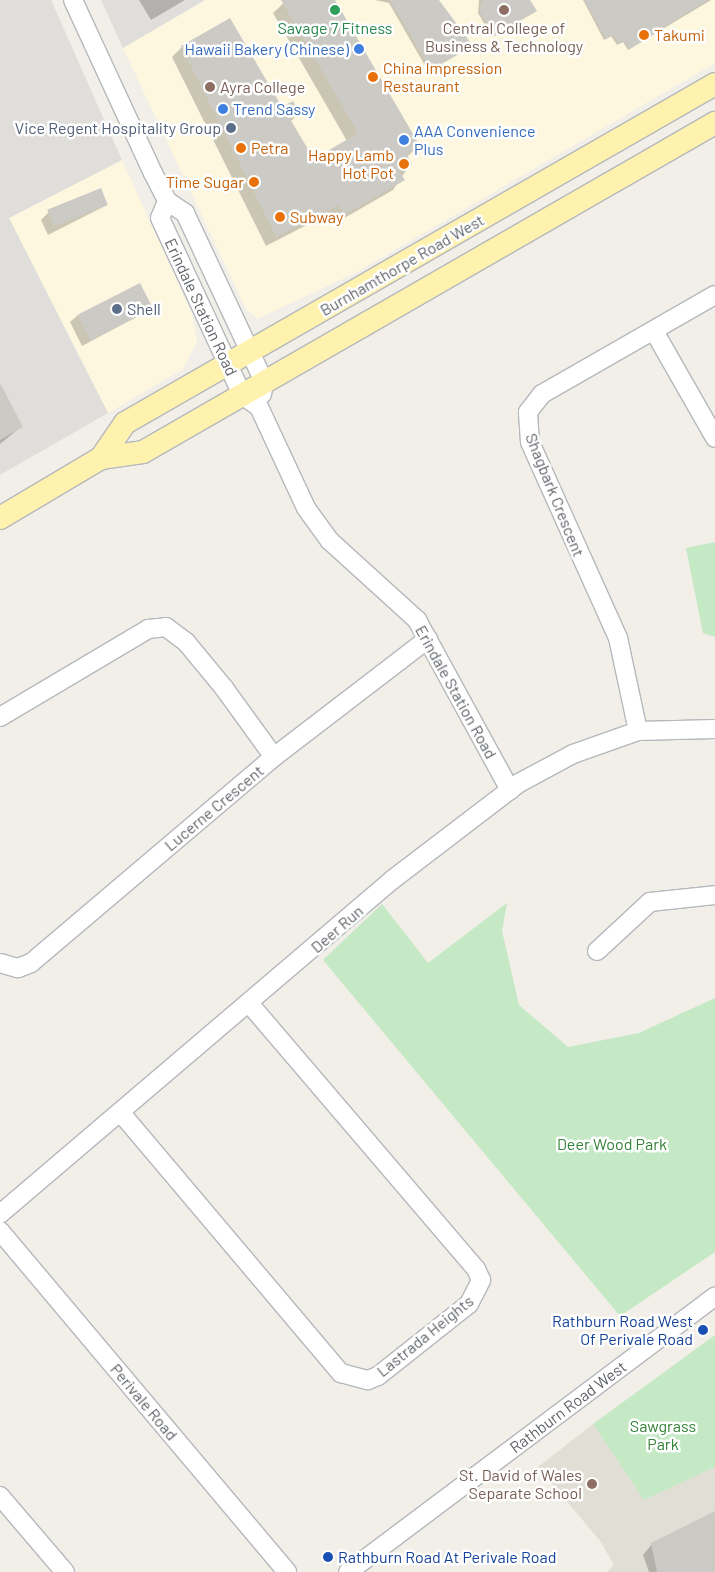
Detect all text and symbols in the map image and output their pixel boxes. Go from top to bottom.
marker: Savage 7 Fitness [329,4,341,16]
marker: Central College of Business & Technology [498,4,510,16]
place label: Savage 7 Fitness [277,18,393,38]
place label: Central College of Business & Technology [425,18,583,56]
place label: Takumi [654,25,705,45]
marker: Takumi [638,29,650,41]
place label: Hawaii Bakery (Chinese) [184,39,349,59]
marker: Hawaii Bakery (Chinese) [353,43,365,55]
place label: China Impression Restaurant [383,58,502,96]
marker: China Impression Restaurant [367,71,379,83]
place label: Ayra College [220,77,305,97]
marker: Ayra College [204,81,216,93]
place label: Trend Sassy [233,99,315,119]
marker: Trend Sassy [217,103,229,115]
place label: Vice Regent Hospitality Group [15,118,221,138]
place label: AAA Convenience Plus [414,121,536,159]
marker: Vice Regent Hospitality Group [225,122,237,134]
marker: AAA Convenience Plus [398,134,410,146]
place label: Petra [251,138,288,158]
marker: Petra [235,142,247,154]
place label: Happy Lamb Hot Pot [308,145,394,183]
marker: Happy Lamb Hot Pot [398,158,410,170]
place label: Time Sugar [166,172,244,192]
marker: Time Sugar [248,176,260,188]
place label: Subway [290,207,343,227]
street label: Burnhamthorpe Road West [317,210,487,320]
marker: Subway [274,211,286,223]
street label: Erindale Station Road [161,235,241,379]
place label: Shell [127,299,161,319]
marker: Shell [111,303,123,315]
street label: Shagbark Crescent [521,430,589,560]
street label: Erindale Station Road [411,622,501,762]
street label: Lucerne Crescent [161,761,267,855]
street label: Deer Run [307,901,367,957]
park label: Deer Wood Park [557,1134,667,1154]
street label: Lastrada Heights [373,1291,477,1381]
place label: Rathburn Road West Of Perivale Road [552,1311,693,1349]
marker: Rathburn Road West Of Perivale Road [697,1324,709,1336]
street label: Rathburn Road West [506,1357,630,1457]
street label: Perivale Road [106,1360,182,1444]
park label: Sawgrass Park [630,1416,696,1454]
place label: St. David of Wales Separate School [459,1465,582,1503]
marker: St. David of Wales Separate School [586,1478,598,1490]
place label: Rathburn Road At Perivale Road [338,1547,556,1567]
marker: Rathburn Road At Perivale Road [322,1551,334,1563]

